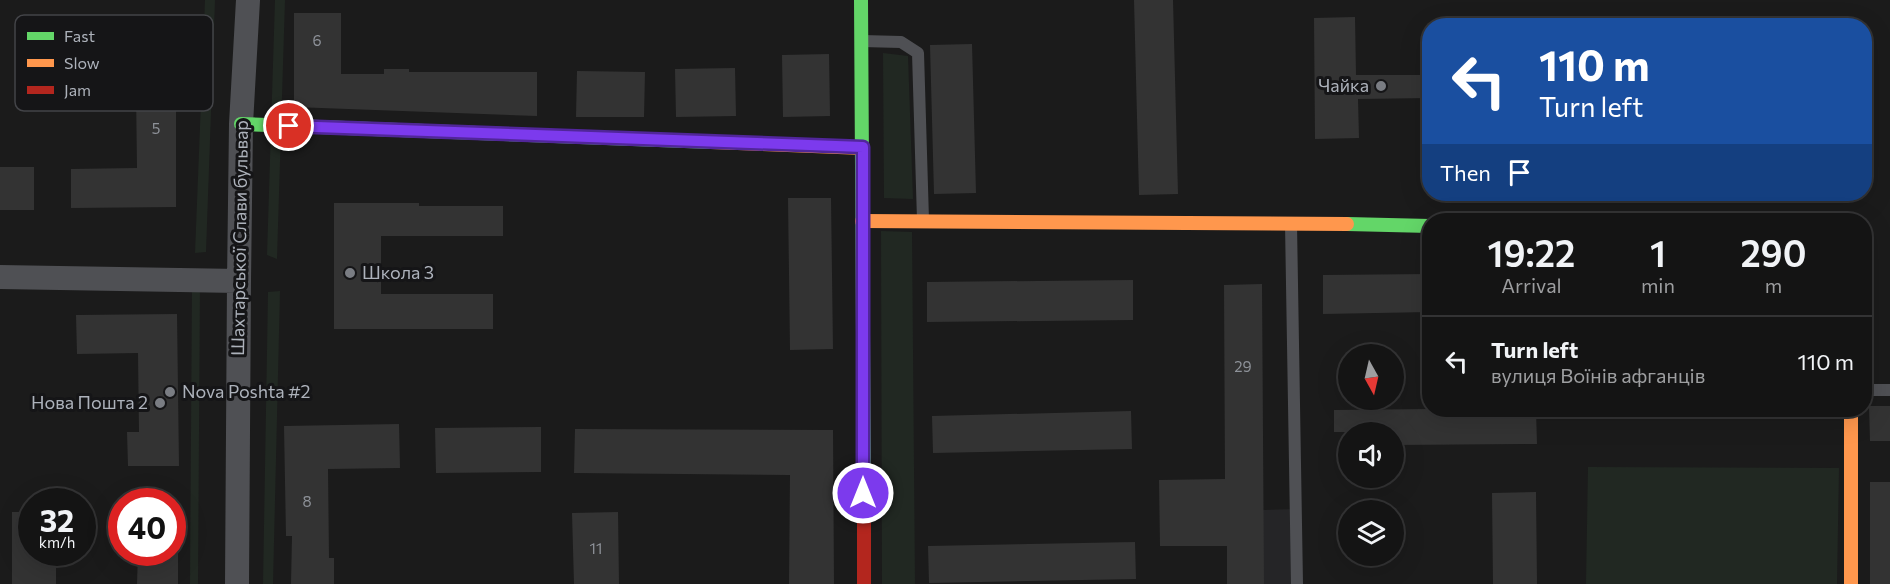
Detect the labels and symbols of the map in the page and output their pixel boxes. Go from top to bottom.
legend [15,15,213,111]
text: Fast [64,26,95,45]
house number: 6 [312,31,322,49]
text: Slow [64,53,100,72]
place label: Чайка [1318,74,1369,96]
marker: Чайка [1374,79,1388,93]
text: Jam [64,80,91,99]
pin [263,100,314,151]
house number: 5 [152,119,160,137]
street label: Шахтарської Слави бульвар [226,120,252,356]
place label: Школа 3 [362,261,434,283]
marker: Школа 3 [343,266,357,280]
north arrow [1338,344,1404,410]
house number: 29 [1234,357,1252,375]
place label: Nova Poshta #2 [182,380,311,402]
marker: Nova Poshta #2 [163,385,177,399]
place label: Нова Пошта 2 [31,391,148,413]
marker: Нова Пошта 2 [153,396,167,410]
position arrow [831,461,895,525]
speed limit sign: 40 [108,488,186,566]
house number: 8 [302,492,312,510]
house number: 11 [590,539,602,557]

